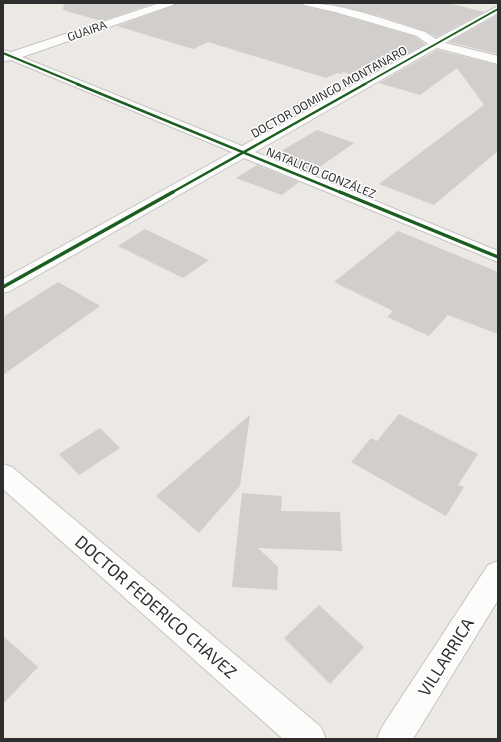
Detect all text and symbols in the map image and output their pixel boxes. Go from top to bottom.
street label: GUAIRA [65,17,109,43]
street label: DOCTOR DOMINGO MONTANARO [248,42,409,140]
street label: NATALICIO GONZÁLEZ [265,144,378,201]
street label: DOCTOR FEDERICO CHAVEZ [72,531,241,682]
street label: VILLARRICA [413,613,477,699]

